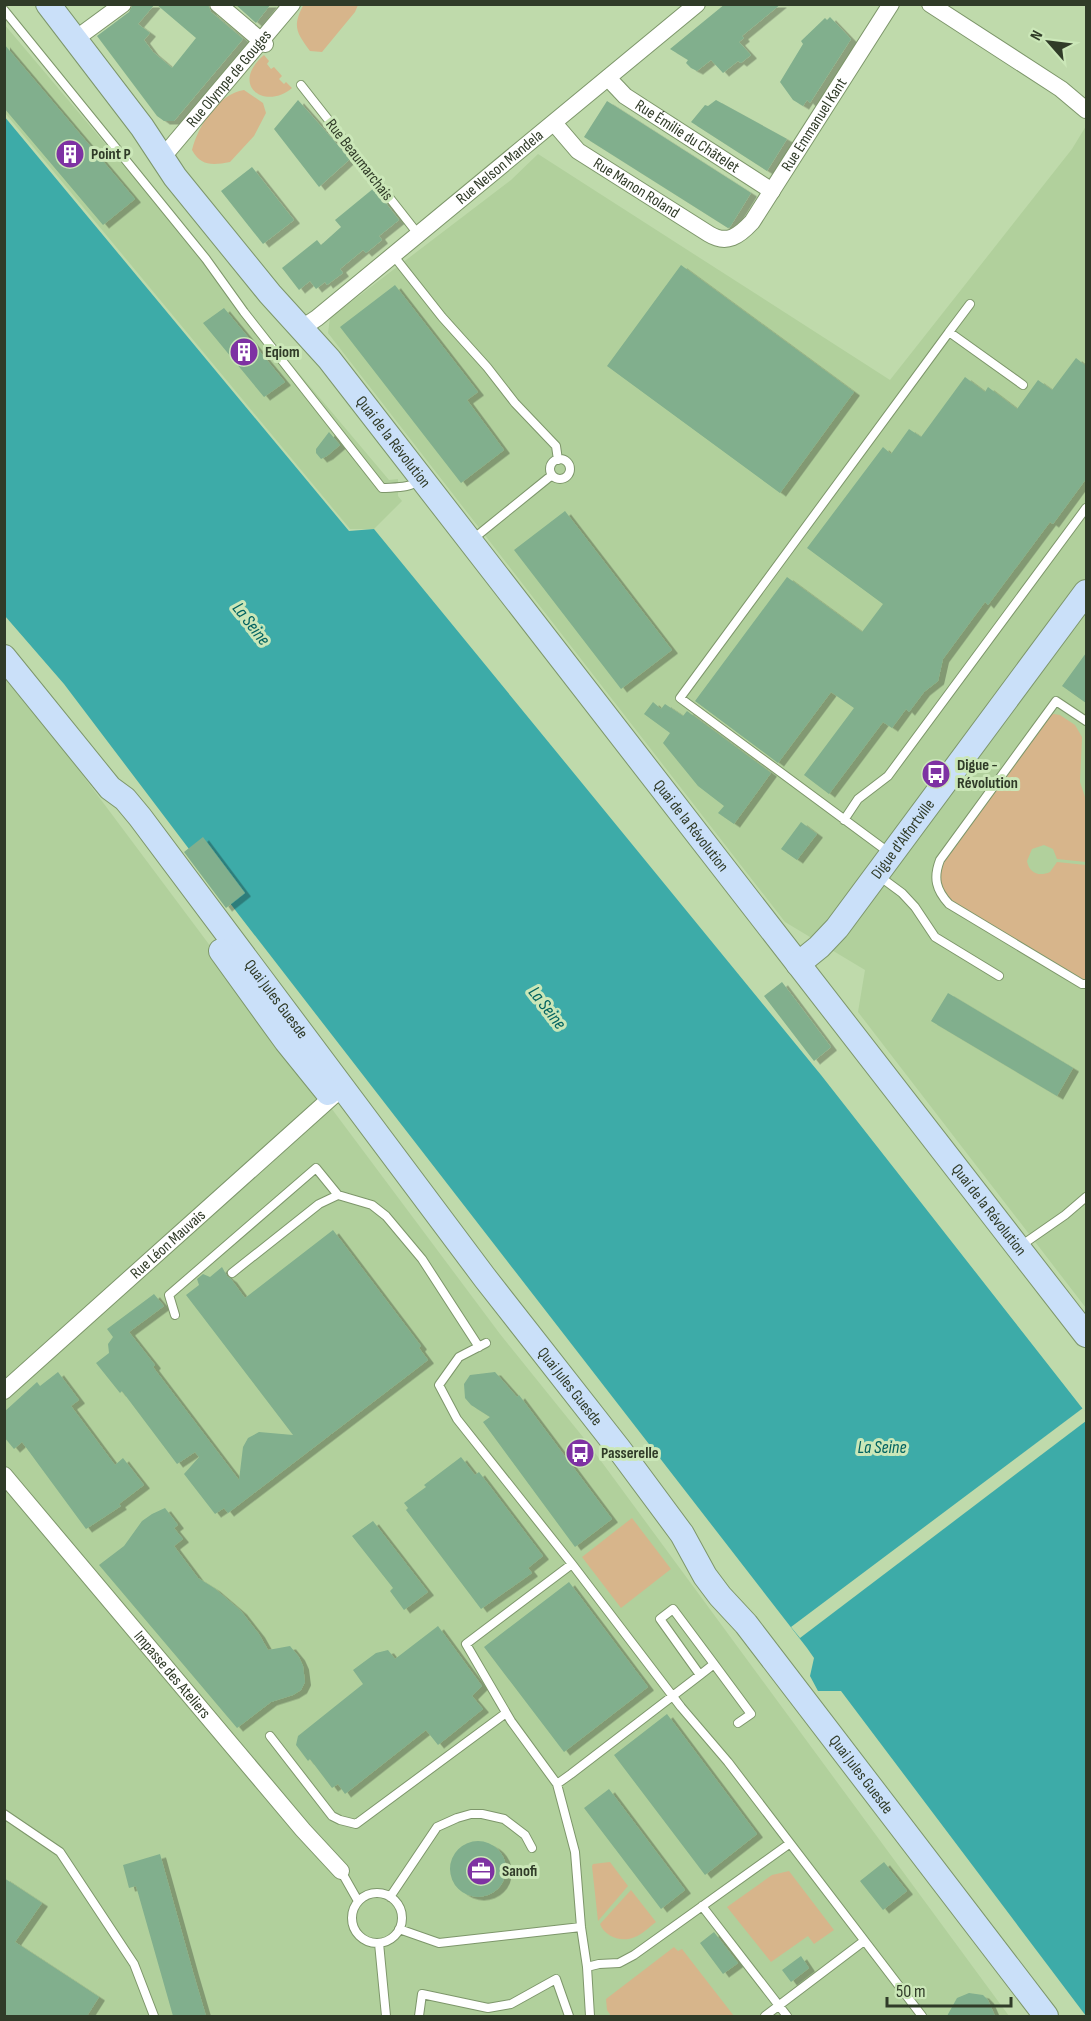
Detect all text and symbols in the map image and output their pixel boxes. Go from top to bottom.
north arrow [1019,12,1079,72]
street label: Rue Olympe de Gouges [182,26,276,131]
text: N [1027,27,1047,44]
street label: Rue Emmanuel Kant [777,74,851,175]
street label: Rue Émilie du Châtelet [632,96,743,177]
street label: Rue Beaumarchais [321,115,397,205]
street label: Rue Nelson Mandela [452,126,547,209]
building icon: Point P [54,138,86,170]
place label: Point P [91,145,131,164]
street label: Rue Manon Roland [590,154,683,222]
building icon: Eqiom [228,336,260,368]
place label: Eqiom [265,343,300,362]
street label: Quai de la Révolution [352,392,435,491]
water label: La Seine [228,598,274,650]
place label: Digue - Révolution [957,756,1018,793]
bus stop icon: Digue - Révolution [920,758,952,790]
street label: Quai de la Révolution [650,776,733,876]
street label: Digue d'Alfortville [867,795,939,883]
street label: Quai Jules Guesde [241,956,312,1042]
water label: La Seine [524,982,570,1034]
street label: Quai de la Révolution [947,1160,1030,1260]
street label: Rue Léon Mauvais [126,1205,210,1283]
street label: Quai Jules Guesde [533,1343,606,1429]
bus stop icon: Passerelle [564,1437,596,1469]
water label: La Seine [858,1437,906,1458]
place label: Passerelle [601,1444,659,1463]
street label: Impasse des Ateliers [130,1627,215,1723]
street label: Quai Jules Guesde [825,1731,897,1818]
office icon: Sanofi [465,1855,497,1887]
place label: Sanofi [502,1862,537,1881]
scale bar [887,1970,1012,2008]
text: 50 m [896,1981,926,2002]

